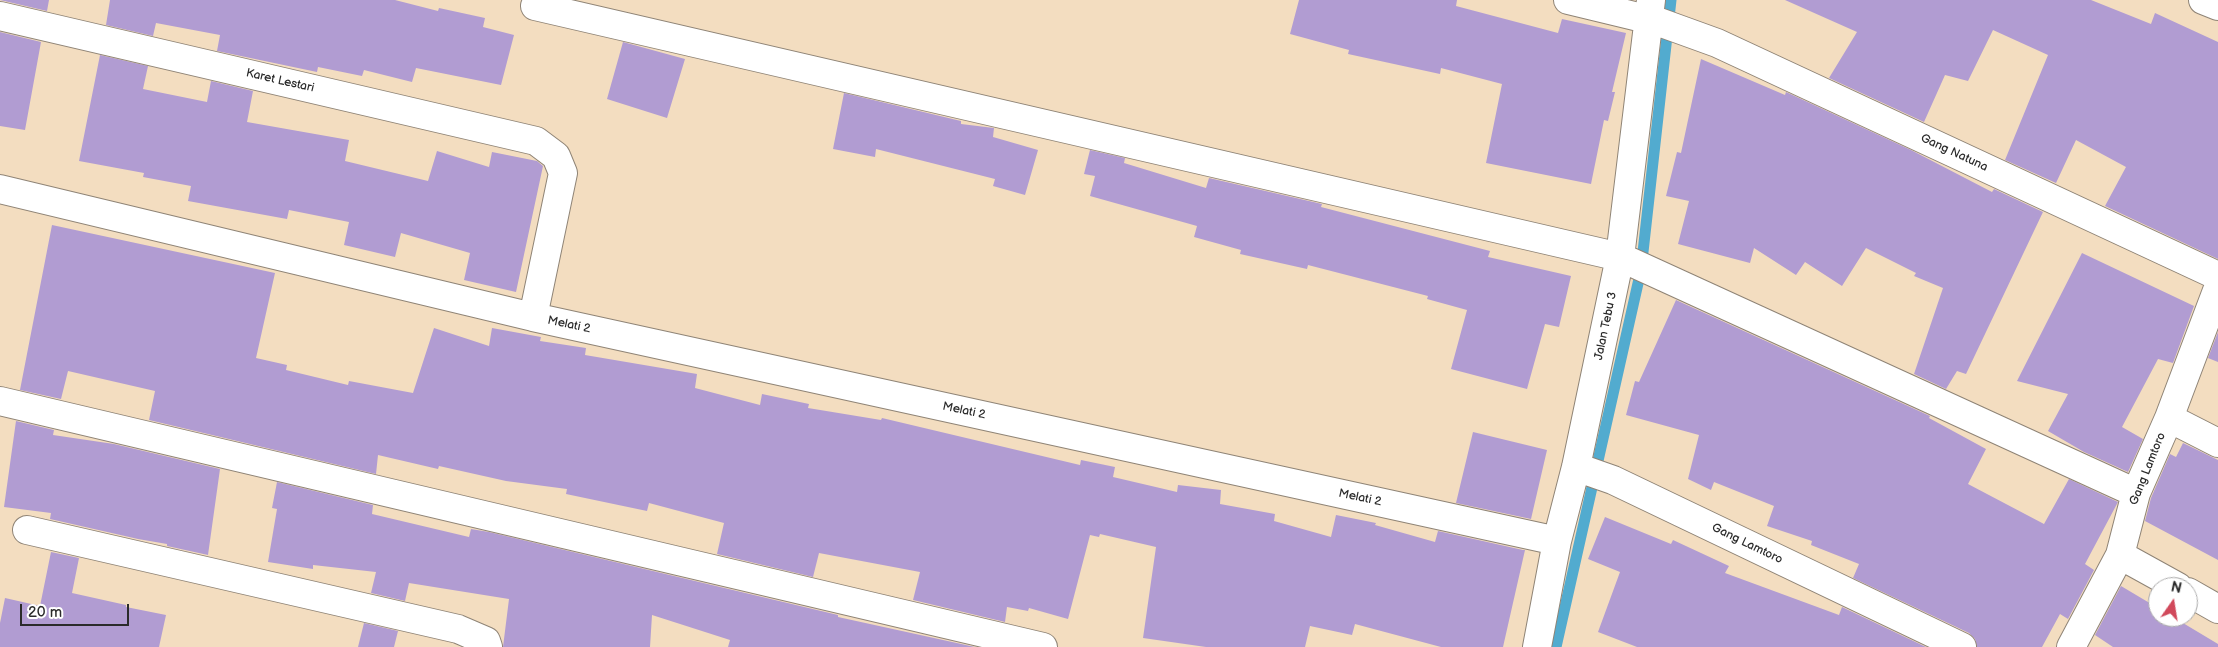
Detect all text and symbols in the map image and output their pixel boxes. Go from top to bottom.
street label: Karet Lestari [245,66,315,96]
street label: Gang Natuna [1918,131,1990,175]
street label: Jalan Tebu 3 [1592,291,1620,361]
street label: Melati 2 [546,313,592,337]
street label: Melati 2 [941,399,987,423]
street label: Gang Lamtoro [2127,431,2169,507]
street label: Melati 2 [1337,486,1383,510]
street label: Gang Lamtoro [1709,521,1785,567]
north arrow [2148,577,2198,627]
text: N [2169,578,2183,597]
scale bar [22,594,131,626]
text: 20 m [28,603,62,622]

